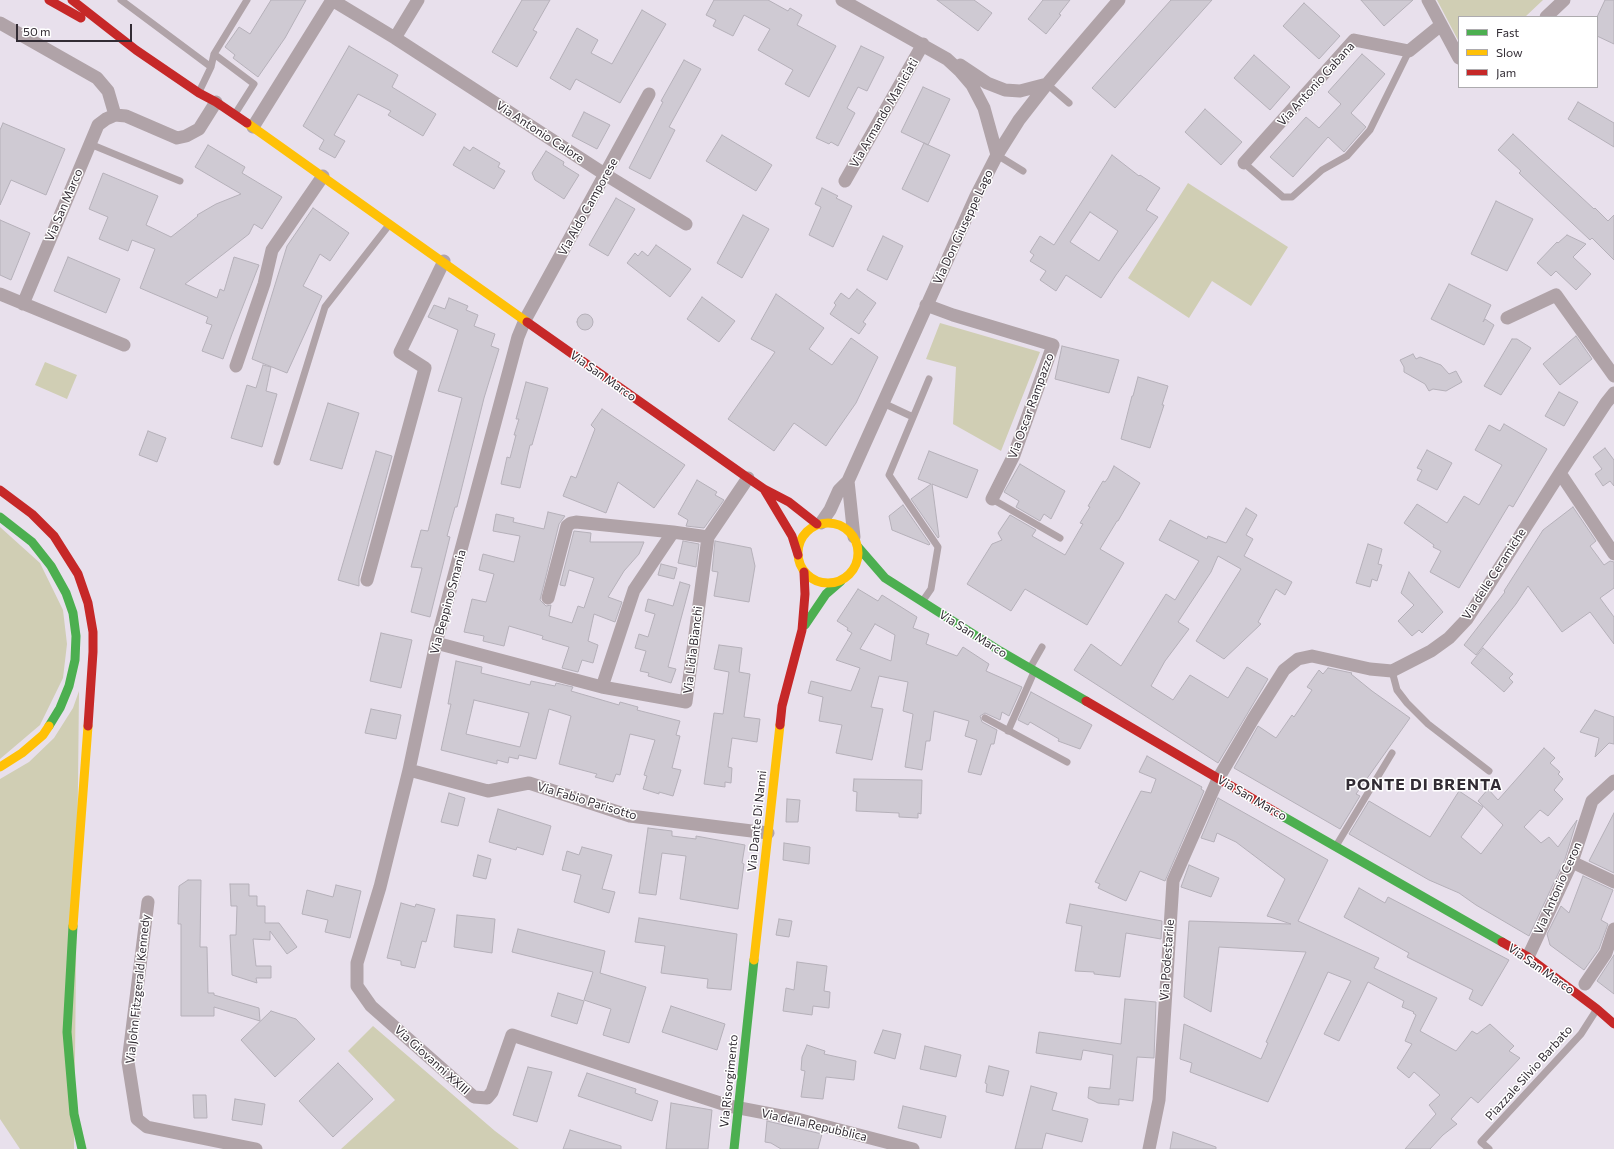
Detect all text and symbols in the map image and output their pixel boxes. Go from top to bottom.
scale bar [18,16,134,42]
legend [1458,16,1598,88]
text: 50 m [23,24,51,38]
text: Fast [1496,25,1519,39]
street label: Via Antonio Gabana [1274,39,1358,129]
text: Slow [1496,45,1523,59]
street label: Via Armando Maniciati [847,56,921,170]
text: Jam [1496,65,1516,79]
street label: Via Antonio Calore [493,98,587,166]
street label: Via Aldo Camporese [555,156,621,258]
street label: Via San Marco [42,166,86,244]
street label: Via Don Giuseppe Lago [930,167,996,287]
street label: Via San Marco [567,348,639,404]
street label: Via Oscar Rampazzo [1005,351,1057,461]
street label: Via delle Ceramiche [1459,526,1529,622]
street label: Via Beppino Smania [427,548,469,656]
street label: Via Lidia Bianchi [680,605,706,695]
street label: Via San Marco [936,607,1010,661]
street label: Via Dante Di Nanni [745,770,769,872]
street label: Via San Marco [1215,772,1289,824]
district label: PONTE DI BRENTA [1346,775,1502,795]
street label: Via Fabio Parisotto [535,779,639,823]
street label: Via Antonio Ceron [1531,840,1585,936]
street label: Via John Fitzgerald Kennedy [123,913,153,1065]
street label: Via Podestarile [1157,919,1177,1001]
street label: Via San Marco [1505,941,1577,997]
street label: Via Giovanni XXIII [391,1022,473,1098]
street label: Piazzale Silvio Barbato [1483,1023,1575,1123]
street label: Via Risorgimento [717,1034,741,1128]
street label: Via della Repubblica [760,1106,868,1144]

